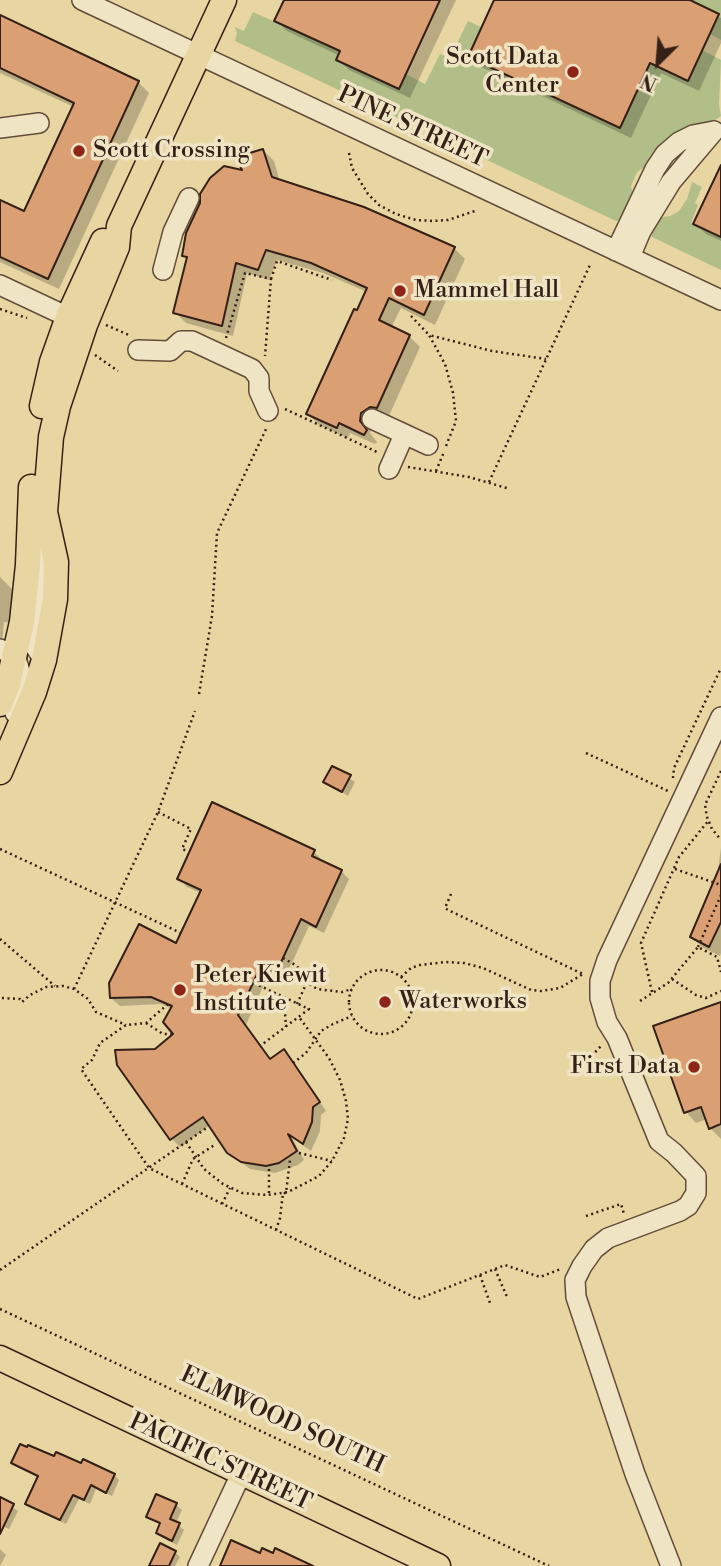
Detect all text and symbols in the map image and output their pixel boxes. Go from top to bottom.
north arrow [623,28,693,98]
place label: Scott Data Center [446,44,559,100]
marker: Scott Data Center [565,64,581,80]
text: N [637,68,661,96]
street label: PINE STREET [333,81,491,175]
place label: Scott Crossing [93,137,250,165]
marker: Scott Crossing [71,143,87,159]
place label: Mammel Hall [414,277,559,305]
marker: Mammel Hall [392,283,408,299]
place label: Peter Kiewit Institute [194,962,327,1018]
marker: Peter Kiewit Institute [172,982,188,998]
place label: Waterworks [399,988,527,1016]
marker: Waterworks [377,994,393,1010]
place label: First Data [570,1053,680,1081]
marker: First Data [686,1059,702,1075]
street label: ELMWOOD SOUTH [175,1361,389,1481]
street label: PACIFIC STREET [124,1408,316,1518]

